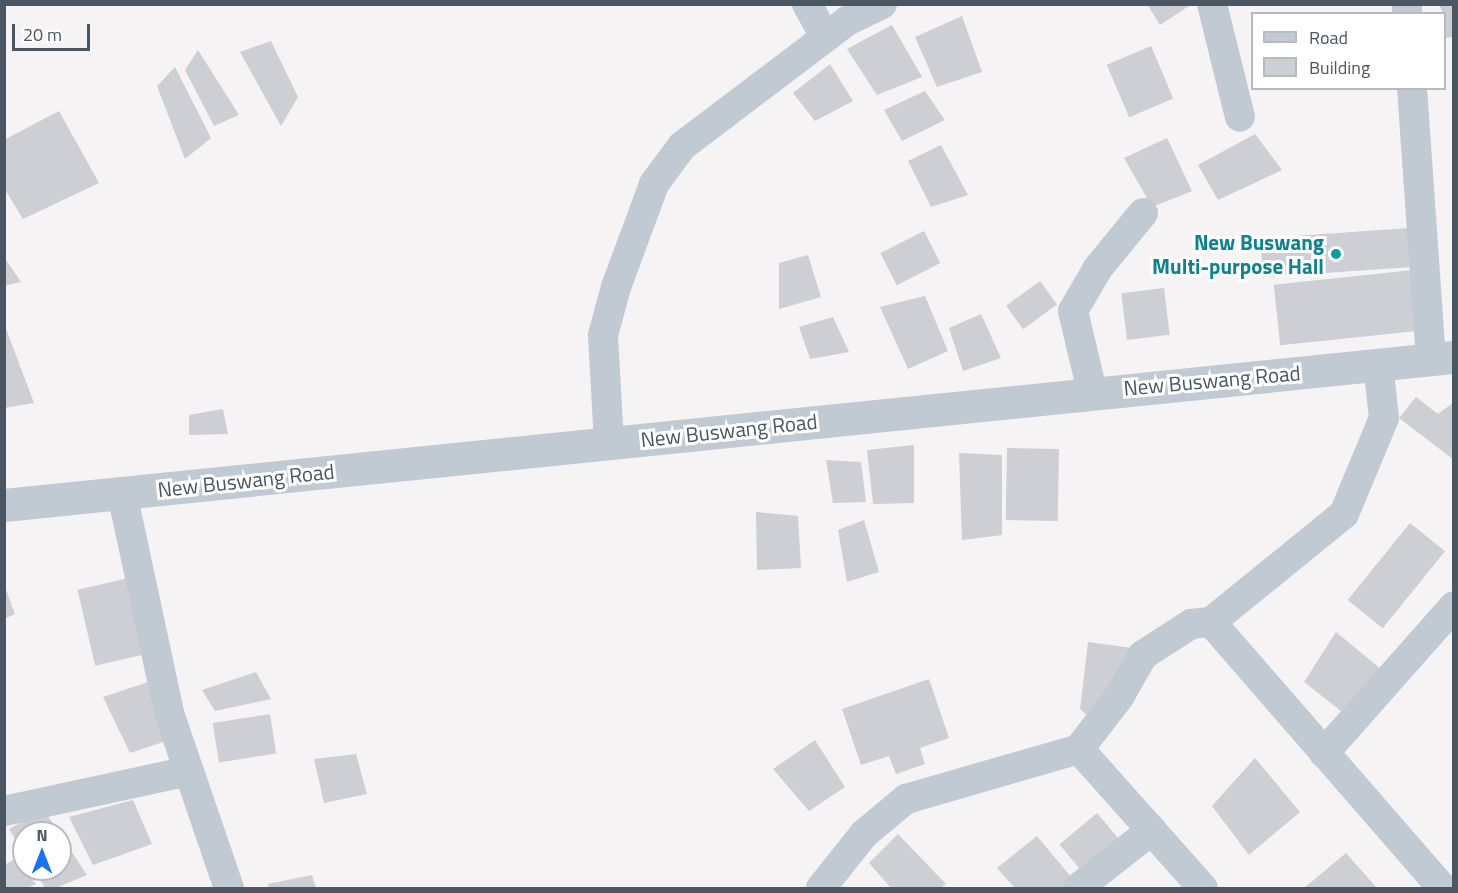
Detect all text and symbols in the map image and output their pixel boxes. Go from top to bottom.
scale bar [15,12,93,50]
legend [1251,12,1446,90]
text: 20 m [23,21,62,48]
text: Road [1309,24,1348,51]
text: Building [1309,54,1370,81]
place label: New Buswang Multi-purpose Hall [1152,229,1324,279]
marker: New Buswang Multi-purpose Hall [1329,247,1343,261]
street label: New Buswang Road [1122,360,1302,400]
street label: New Buswang Road [639,408,819,452]
street label: New Buswang Road [156,458,336,502]
north arrow [12,821,72,881]
text: N [36,823,48,847]

